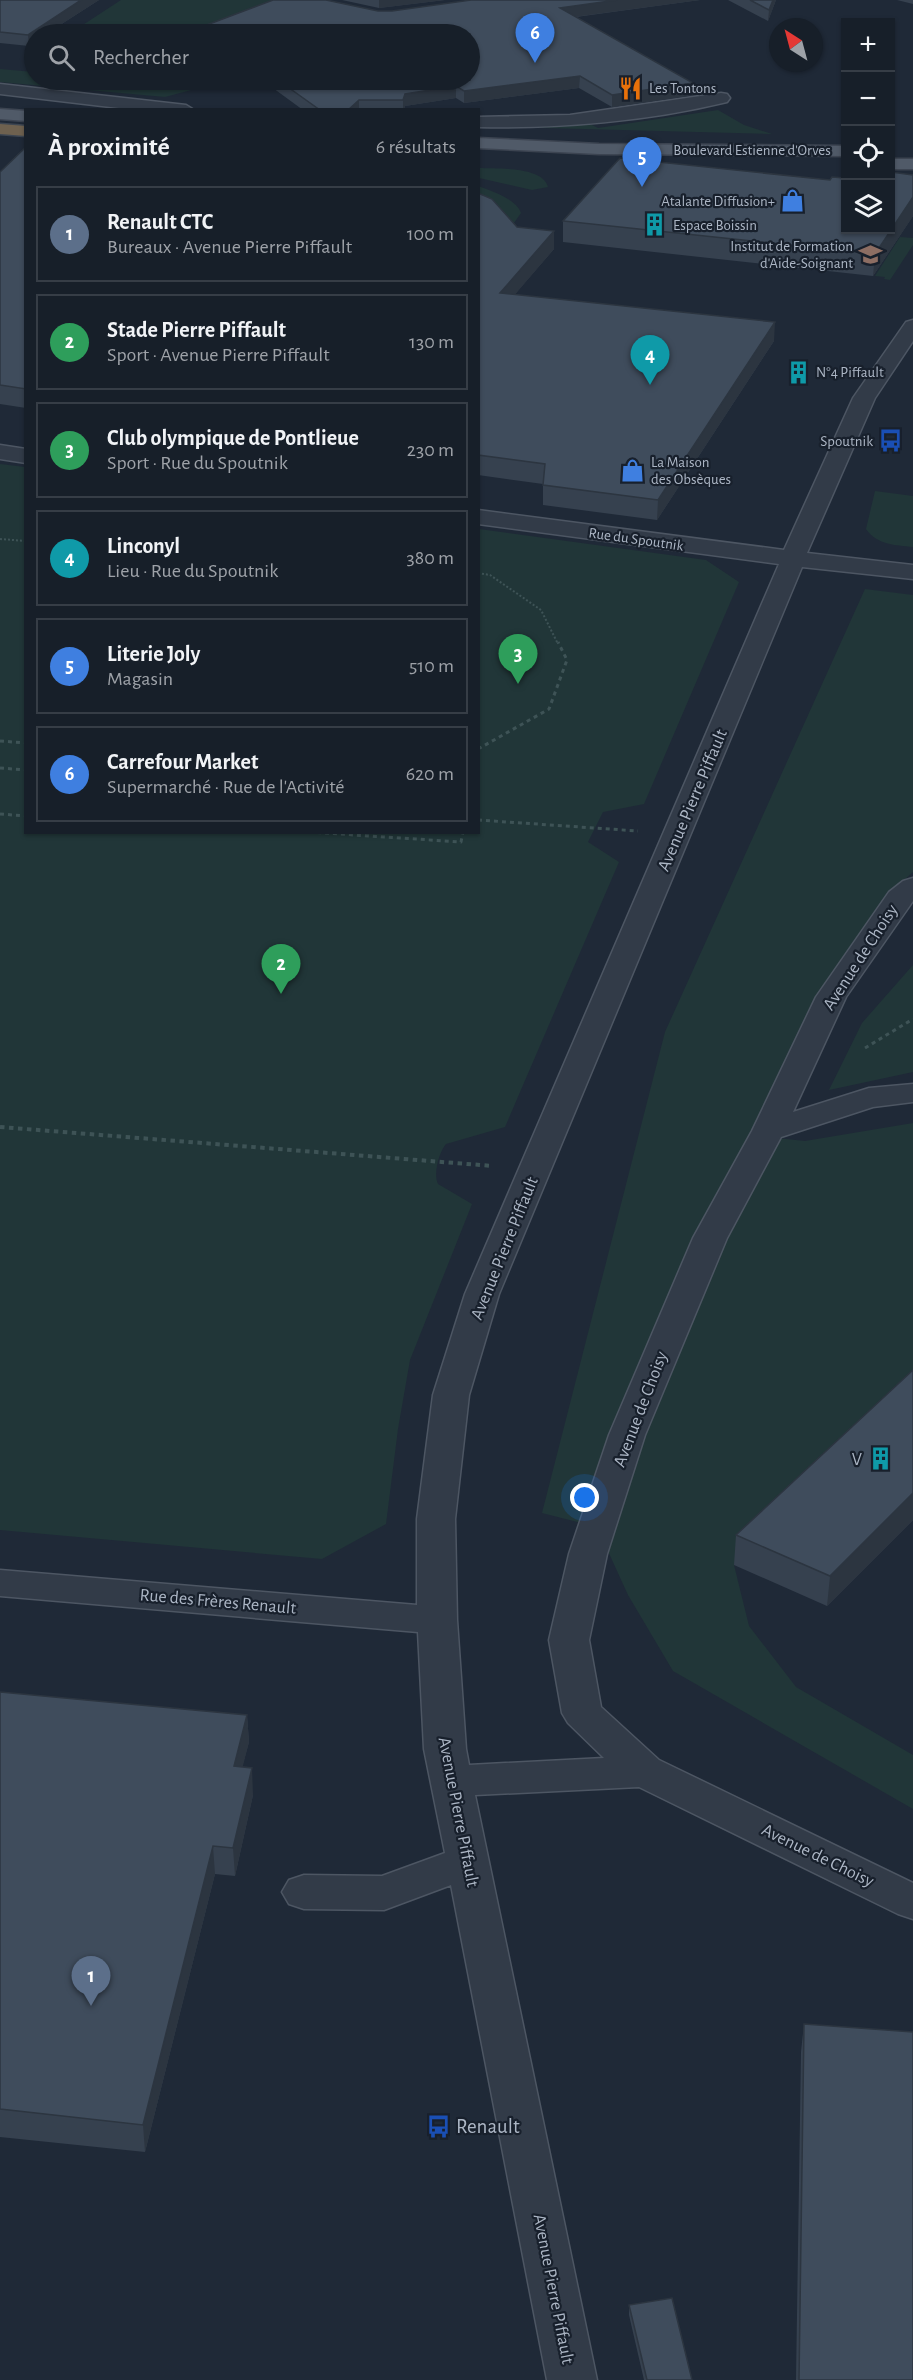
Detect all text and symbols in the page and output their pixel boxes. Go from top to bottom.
pin: 6 [516,14,554,63]
north arrow [769,18,823,72]
map controls [841,18,895,234]
button: + [841,18,895,72]
search box [24,24,480,90]
icon: search [45,41,78,74]
text: Rechercher [93,46,189,68]
button: − [841,72,895,126]
restaurant icon: Les Tontons [618,75,644,101]
place label: Les Tontons [649,81,716,96]
button: locate [841,126,895,180]
text: À proximité [48,134,170,160]
text: 6 résultats [376,137,456,157]
pin: 5 [622,138,662,187]
street label: Boulevard Estienne d'Orves [673,143,831,158]
button: layers [841,180,895,234]
shop icon: Atalante Diffusion+ [780,188,806,214]
place label: Atalante Diffusion+ [661,194,775,209]
text: Renault CTC [107,211,213,233]
building icon: Espace Boissin [642,212,668,238]
place label: Espace Boissin [673,218,757,233]
text: 1 [66,224,73,244]
text: 100 m [407,224,454,244]
text: Bureaux · Avenue Pierre Piffault [107,237,352,257]
place label: Institut de Formation d'Aide-Soignant [730,239,853,271]
school or university icon: Institut de Formation d'Aide-Soignant [858,242,884,268]
text: Stade Pierre Piffault [107,319,286,341]
text: 2 [65,332,74,352]
text: 130 m [409,332,454,352]
pin: 4 [630,336,670,385]
text: Sport · Avenue Pierre Piffault [107,345,330,365]
building icon: N°4 Piffault [785,359,811,385]
place label: N°4 Piffault [816,365,884,380]
text: Club olympique de Pontlieue [107,427,359,449]
bus stop icon: Spoutnik [878,428,904,454]
place label: Spoutnik [820,434,873,449]
text: 3 [65,440,74,460]
text: 230 m [407,440,454,460]
text: Sport · Rue du Spoutnik [107,453,288,473]
place label: La Maison des Obsèques [651,455,731,487]
shop icon: La Maison des Obsèques [620,458,646,484]
street label: Rue du Spoutnik [588,525,685,554]
text: Linconyl [107,535,180,557]
text: 4 [64,548,75,568]
text: 380 m [406,548,454,568]
text: Lieu · Rue du Spoutnik [107,561,278,581]
pin: 3 [498,634,538,684]
text: Literie Joly [107,643,200,665]
text: 5 [65,656,74,676]
text: 510 m [409,656,454,676]
text: Magasin [107,669,173,689]
street label: Avenue Pierre Piffault [655,726,731,874]
text: Carrefour Market [107,751,258,773]
text: 6 [65,764,74,784]
text: 620 m [406,764,454,784]
text: Supermarché · Rue de l'Activité [107,777,345,797]
street label: Avenue de Choisy [820,901,902,1014]
pin: 2 [262,944,300,994]
street label: Avenue Pierre Piffault [468,1174,542,1322]
street label: Avenue de Choisy [611,1349,671,1470]
building icon: V [867,1446,893,1472]
place label: V [852,1451,863,1469]
your location [570,1483,599,1512]
street label: Rue des Frères Renault [139,1586,297,1618]
street label: Avenue Pierre Piffault [435,1736,481,1889]
street label: Avenue de Choisy [759,1821,877,1891]
pin: 1 [72,1956,110,2006]
bus stop icon: Renault [425,2113,451,2139]
place label: Renault [456,2116,520,2137]
street label: Avenue Pierre Piffault [530,2213,576,2366]

